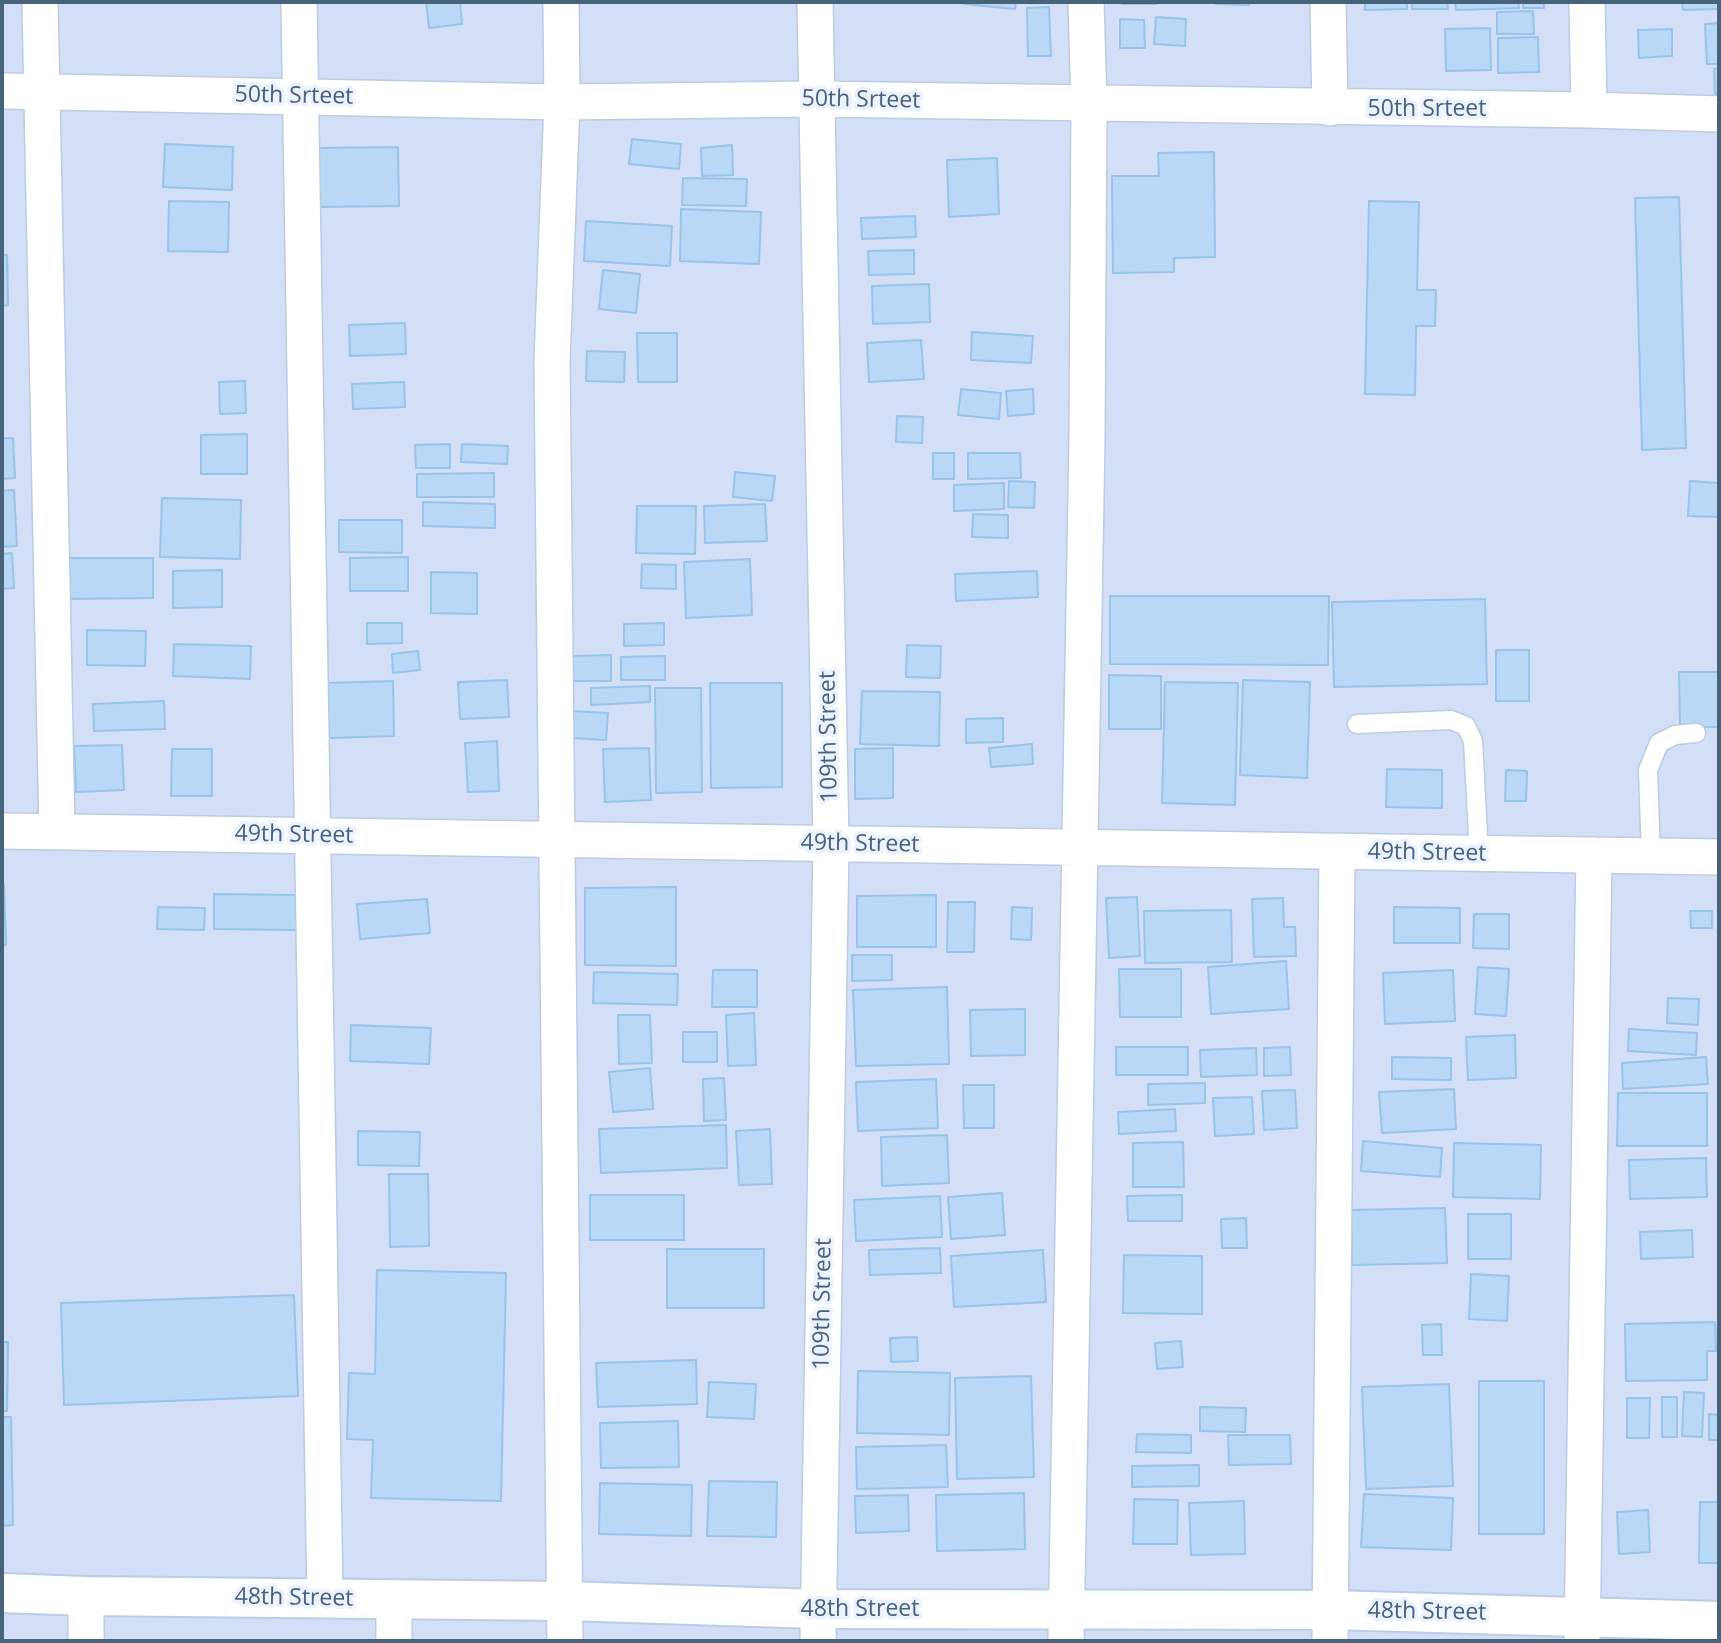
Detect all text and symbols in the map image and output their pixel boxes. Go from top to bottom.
street label: 50th Srteet [234,81,354,111]
street label: 50th Srteet [801,85,921,115]
street label: 50th Srteet [1368,95,1486,123]
street label: 109th Street [814,671,844,803]
street label: 49th Street [234,820,354,850]
street label: 49th Street [800,829,920,859]
street label: 49th Street [1367,838,1487,868]
street label: 109th Street [808,1238,838,1370]
street label: 48th Street [234,1583,354,1613]
street label: 48th Street [801,1595,919,1623]
street label: 48th Street [1367,1597,1487,1627]

